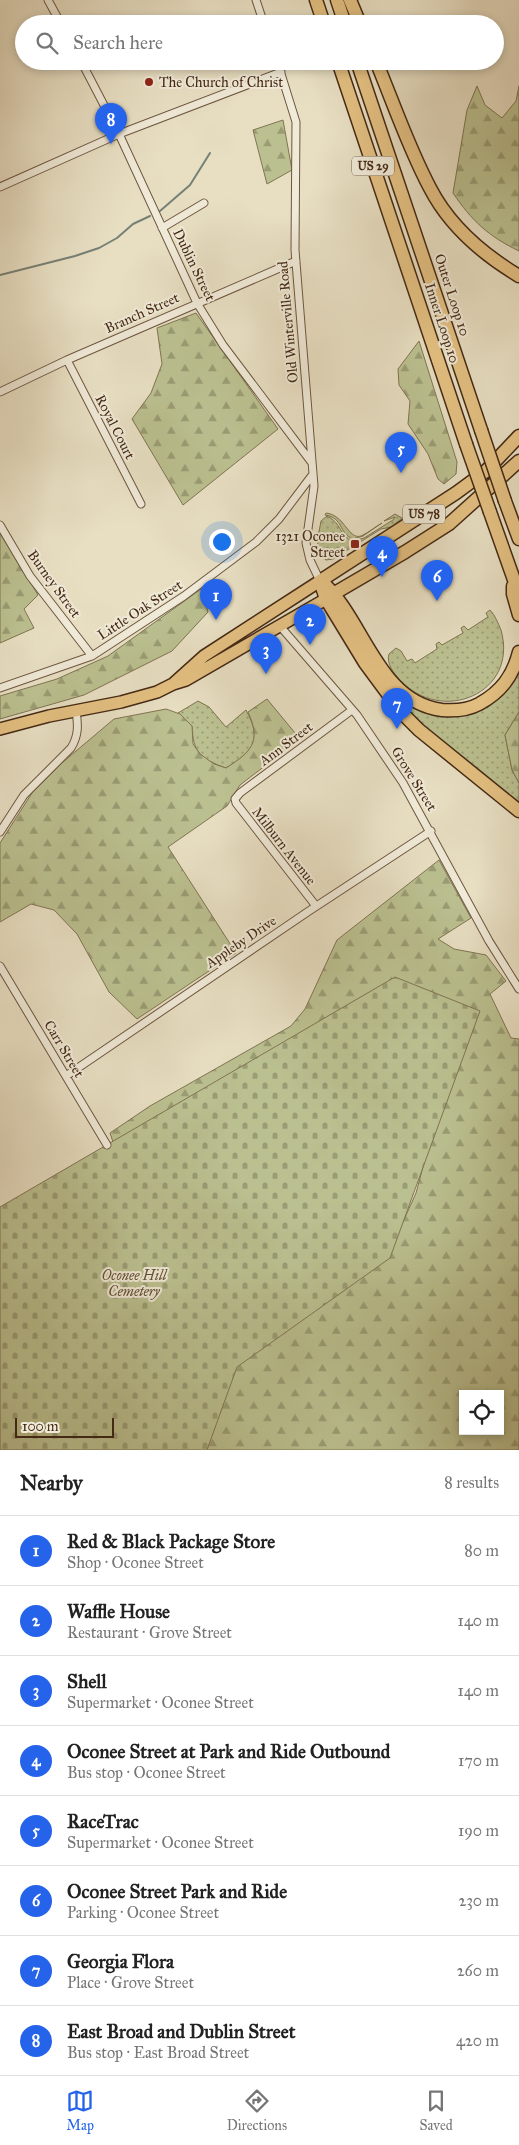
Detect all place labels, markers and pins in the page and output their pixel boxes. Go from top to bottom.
place label: The Church of Christ [159,74,283,91]
marker: The Church of Christ [143,76,155,88]
pin: 8 [95,103,127,144]
pin: 5 [385,432,417,473]
place label: 1321 Oconee Street [275,528,345,561]
pin: 4 [366,536,398,577]
marker: 1321 Oconee Street [349,538,361,550]
pin: 6 [421,560,453,601]
pin: 1 [200,579,232,620]
pin: 2 [294,604,326,645]
pin: 3 [250,633,282,674]
pin: 7 [381,688,413,729]

